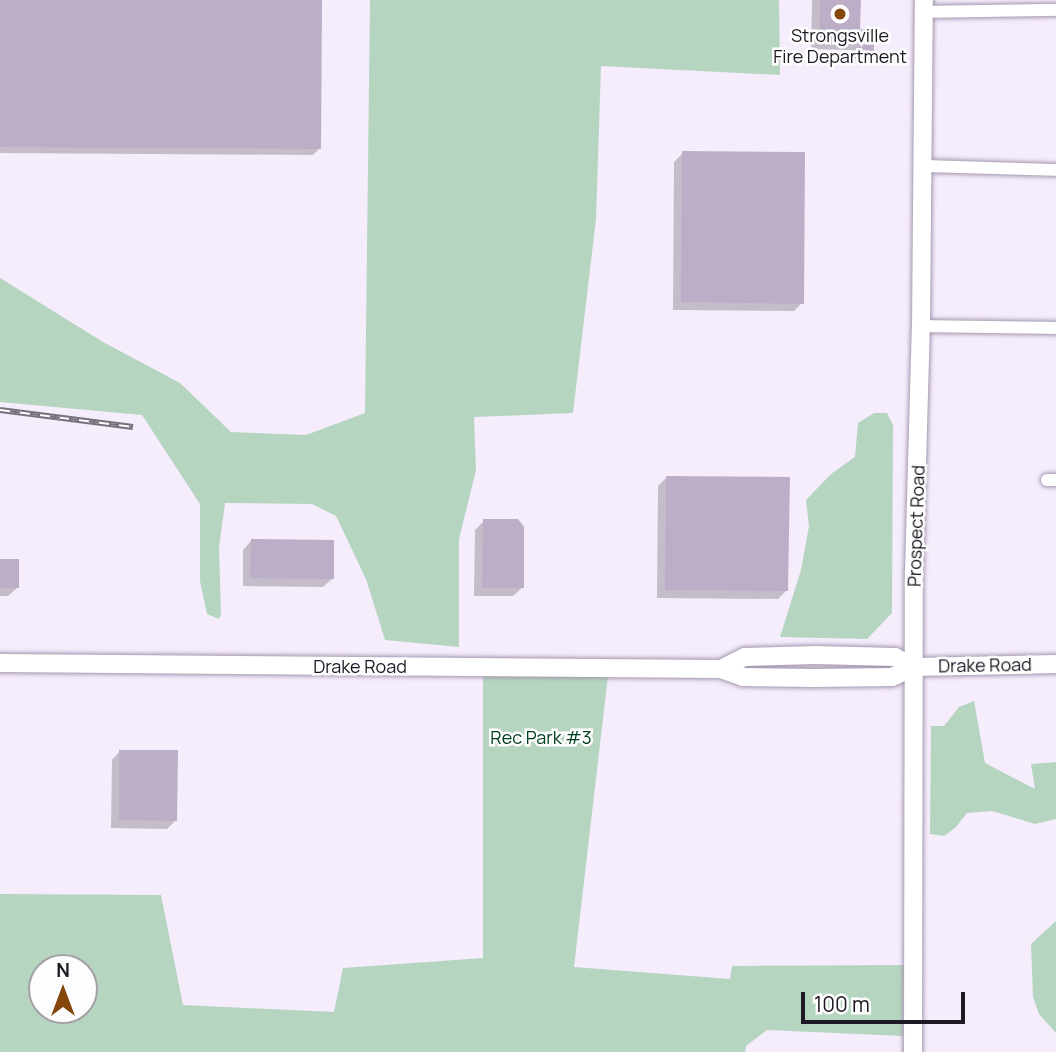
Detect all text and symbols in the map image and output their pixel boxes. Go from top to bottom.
marker: Strongsville Fire Department [832,6,848,22]
place label: Strongsville Fire Department [773,25,907,68]
street label: Prospect Road [903,465,929,587]
street label: Drake Road [938,653,1032,677]
street label: Drake Road [313,655,407,677]
park label: Rec Park #3 [490,726,592,748]
north arrow [28,954,98,1024]
text: N [56,957,70,983]
scale bar [804,978,968,1022]
text: 100 m [814,990,870,1018]

